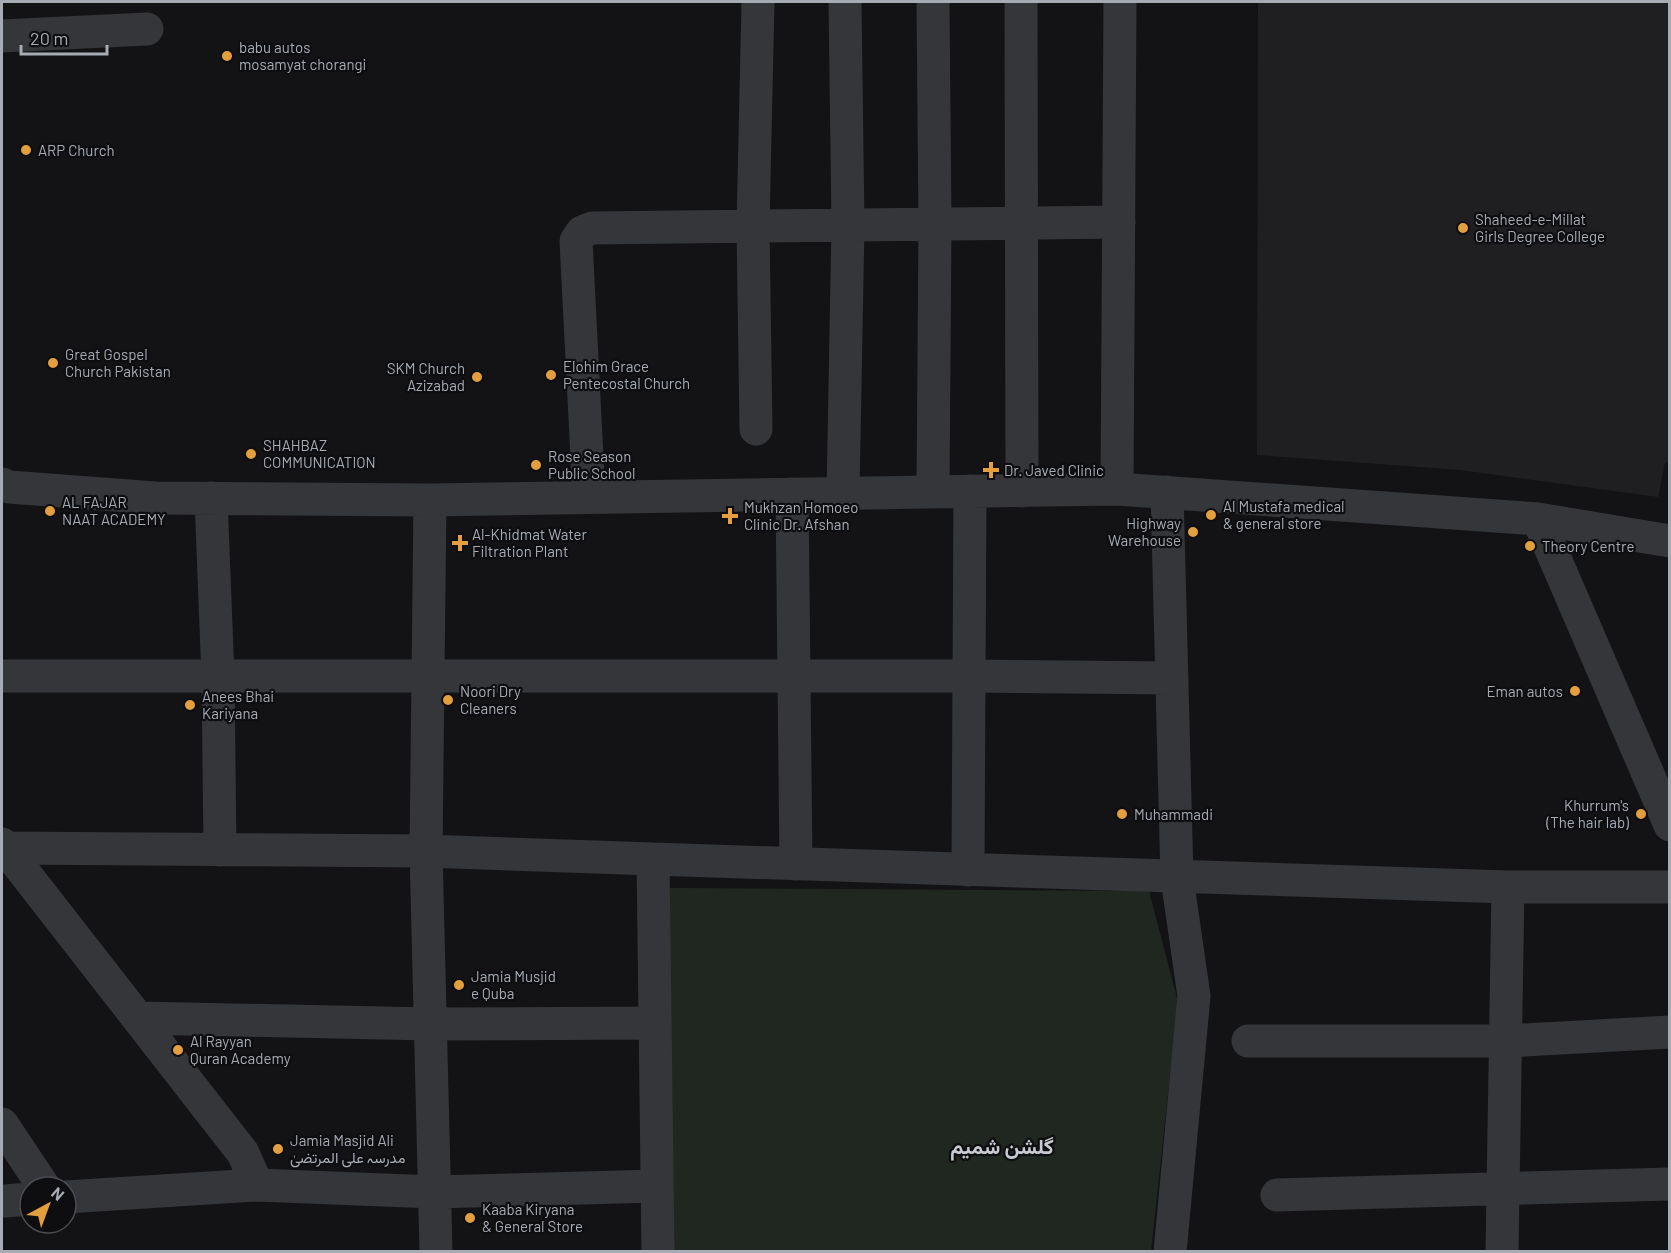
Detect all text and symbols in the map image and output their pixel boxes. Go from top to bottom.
scale bar [21,18,106,56]
text: 20 m [30,27,68,49]
place label: babu autos mosamyat chorangi [239,38,366,73]
marker: babu autos mosamyat chorangi [220,49,234,63]
place label: ARP Church [38,141,115,159]
marker: ARP Church [19,143,33,157]
place label: Shaheed-e-Millat Girls Degree College [1475,210,1605,245]
marker: Shaheed-e-Millat Girls Degree College [1456,221,1470,235]
place label: Great Gospel Church Pakistan [65,345,171,380]
marker: Great Gospel Church Pakistan [46,356,60,370]
place label: Elohim Grace Pentecostal Church [563,357,690,392]
place label: SKM Church Azizabad [387,359,465,394]
marker: Elohim Grace Pentecostal Church [544,368,558,382]
marker: SKM Church Azizabad [470,370,484,384]
place label: SHAHBAZ COMMUNICATION [263,436,376,471]
marker: SHAHBAZ COMMUNICATION [244,447,258,461]
place label: Rose Season Public School [548,447,636,482]
marker: Rose Season Public School [529,458,543,472]
marker: Dr. Javed Clinic [982,461,1000,479]
place label: Dr. Javed Clinic [1004,461,1104,479]
place label: AL FAJAR NAAT ACADEMY [62,493,166,528]
place label: Al Mustafa medical & general store [1223,497,1345,532]
place label: Mukhzan Homoeo Clinic Dr. Afshan [744,498,858,533]
marker: AL FAJAR NAAT ACADEMY [43,504,57,518]
marker: Mukhzan Homoeo Clinic Dr. Afshan [721,507,739,525]
marker: Al Mustafa medical & general store [1204,508,1218,522]
place label: Highway Warehouse [1108,514,1181,549]
place label: Al-Khidmat Water Filtration Plant [472,525,587,560]
marker: Highway Warehouse [1186,525,1200,539]
marker: Al-Khidmat Water Filtration Plant [453,536,467,550]
place label: Theory Centre [1542,537,1635,555]
marker: Theory Centre [1523,539,1537,553]
place label: Noori Dry Cleaners [460,682,521,717]
place label: Eman autos [1486,682,1563,700]
marker: Eman autos [1568,684,1582,698]
place label: Anees Bhai Kariyana [202,687,274,722]
marker: Noori Dry Cleaners [441,693,455,707]
marker: Anees Bhai Kariyana [183,698,197,712]
place label: Khurrum's (The hair lab) [1545,796,1629,831]
place label: Muhammadi [1134,805,1213,823]
marker: Muhammadi [1115,807,1129,821]
marker: Khurrum's (The hair lab) [1634,807,1648,821]
place label: Jamia Musjid e Quba [471,967,556,1002]
marker: Jamia Musjid e Quba [452,978,466,992]
place label: Al Rayyan Quran Academy [190,1032,291,1067]
marker: Al Rayyan Quran Academy [171,1043,185,1057]
place label: Jamia Masjid Ali مدرسہ علی المرتضیٰ [290,1131,406,1168]
district label: گلشن شمیم [950,1133,1054,1161]
marker: Jamia Masjid Ali مدرسہ علی المرتضیٰ [271,1142,285,1156]
north arrow [18,1175,78,1235]
text: N [48,1183,68,1204]
place label: Kaaba Kiryana & General Store [482,1200,583,1235]
marker: Kaaba Kiryana & General Store [463,1211,477,1225]

